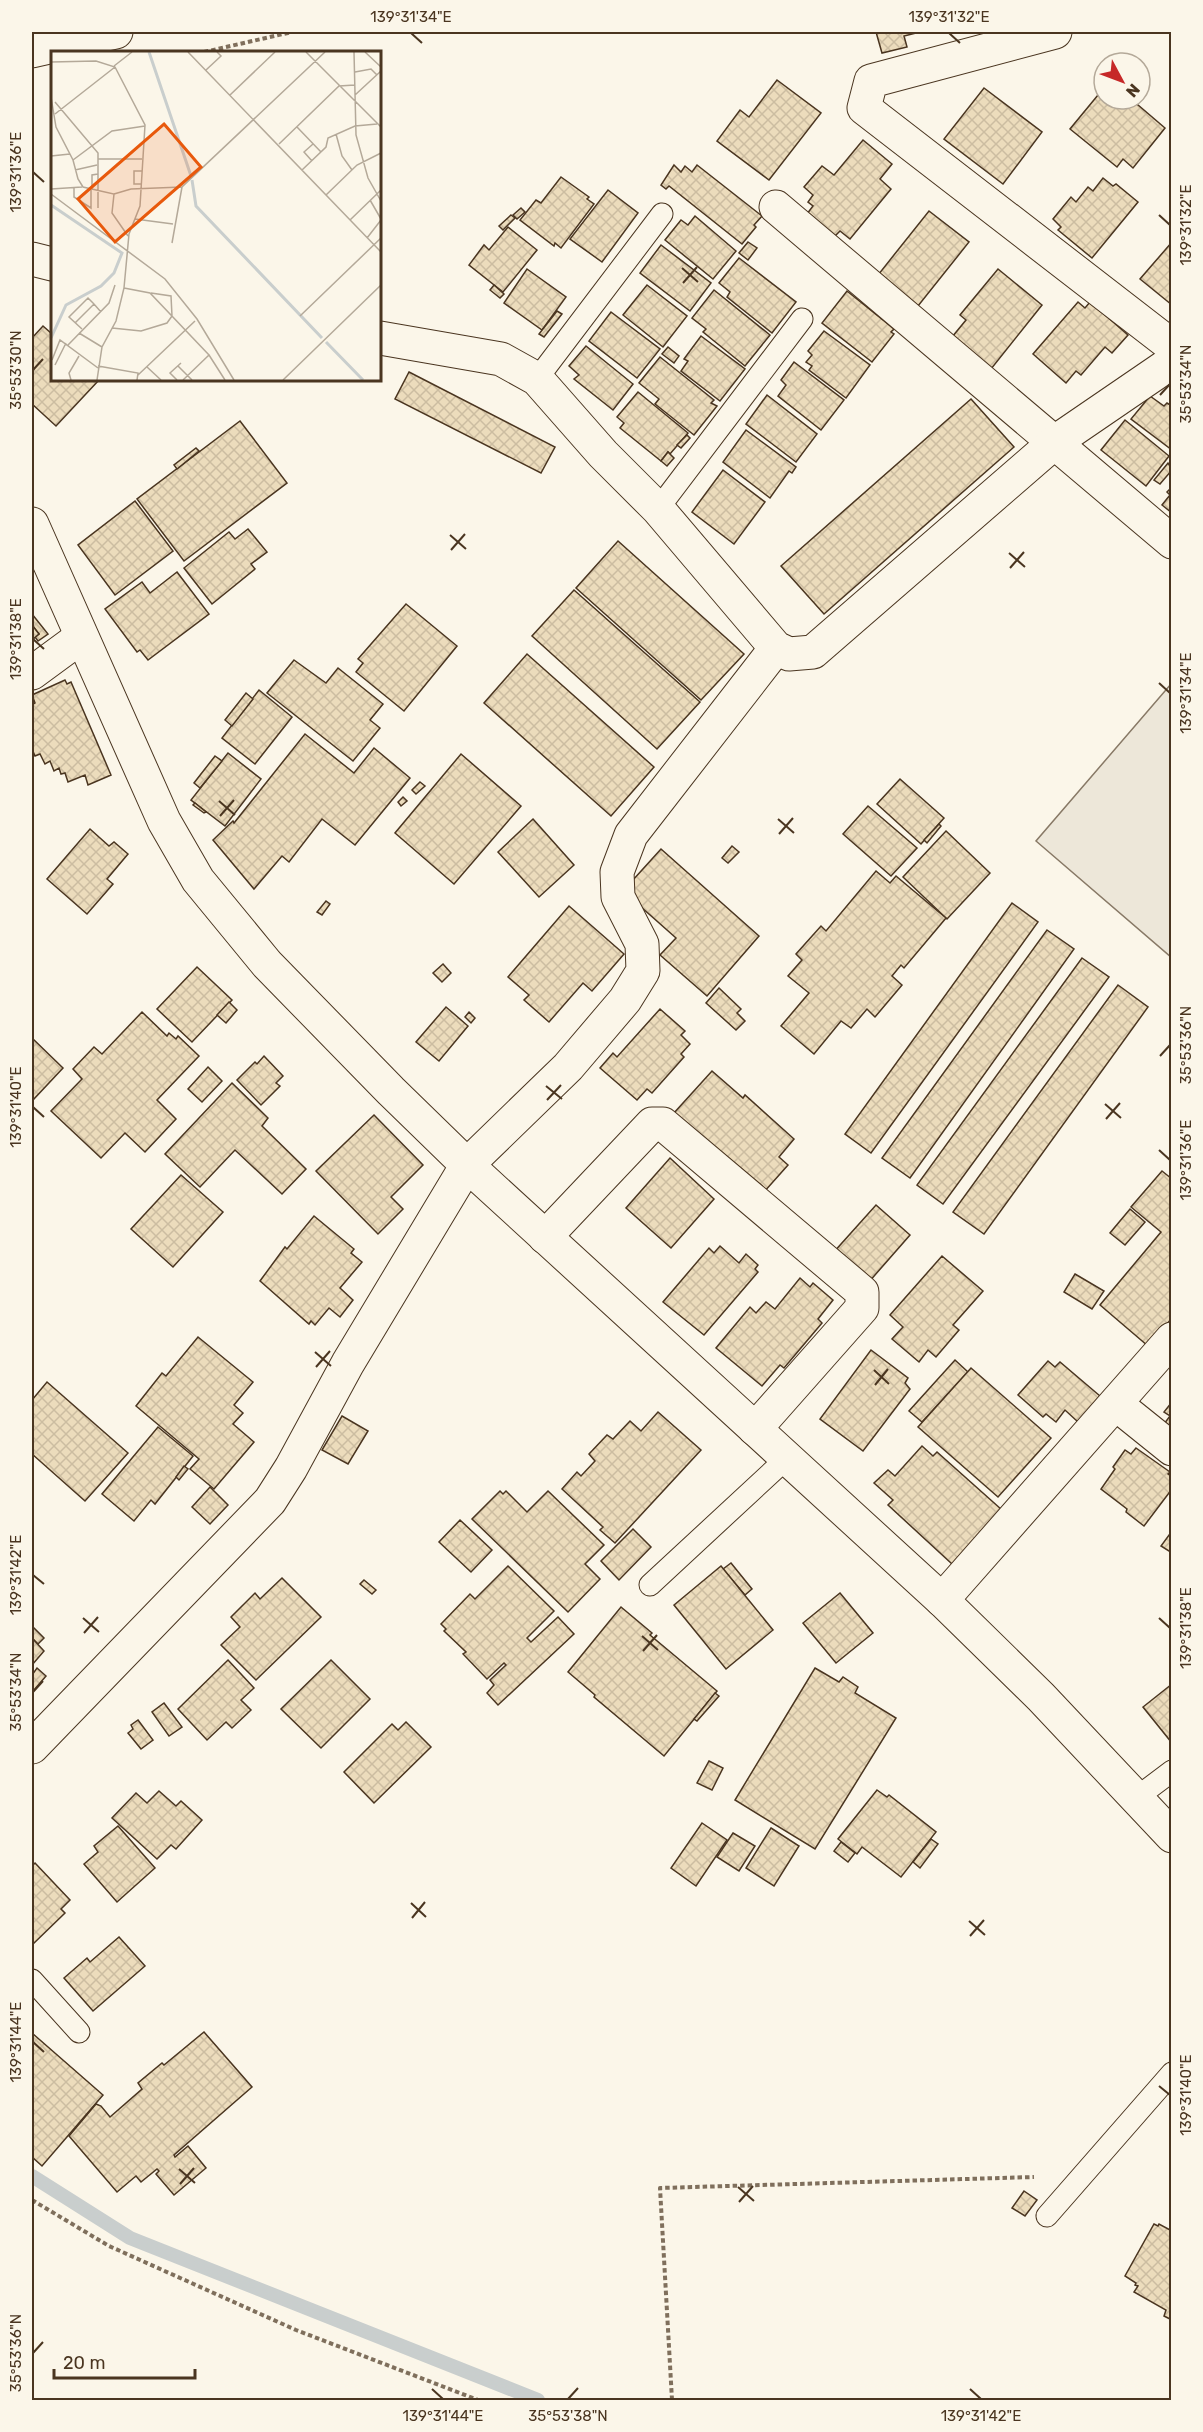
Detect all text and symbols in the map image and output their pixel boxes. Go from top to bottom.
text: 139°31'34"E [370,8,452,26]
text: 139°31'32"E [908,8,990,26]
inset map [51,51,381,381]
north arrow [1092,51,1152,111]
text: N [1122,80,1144,101]
text: 139°31'36"E [7,132,25,212]
text: 139°31'32"E [1177,184,1195,266]
text: 35°53'30"N [7,330,25,410]
text: 35°53'34"N [1177,345,1195,423]
text: 139°31'38"E [7,598,25,680]
text: 139°31'34"E [1177,652,1195,734]
text: 35°53'36"N [1177,1006,1195,1084]
text: 139°31'40"E [7,1066,25,1148]
text: 139°31'36"E [1177,1120,1195,1200]
text: 139°31'42"E [7,1535,25,1615]
text: 139°31'38"E [1177,1587,1195,1669]
text: 35°53'34"N [7,1653,25,1731]
text: 139°31'44"E [7,2002,25,2082]
text: 139°31'40"E [1177,2054,1195,2136]
text: 35°53'36"N [7,2314,25,2392]
scale bar [54,2342,195,2380]
text: 20 m [63,2352,105,2374]
text: 139°31'44"E [403,2407,483,2425]
text: 35°53'38"N [528,2407,608,2425]
text: 139°31'42"E [941,2407,1021,2425]

